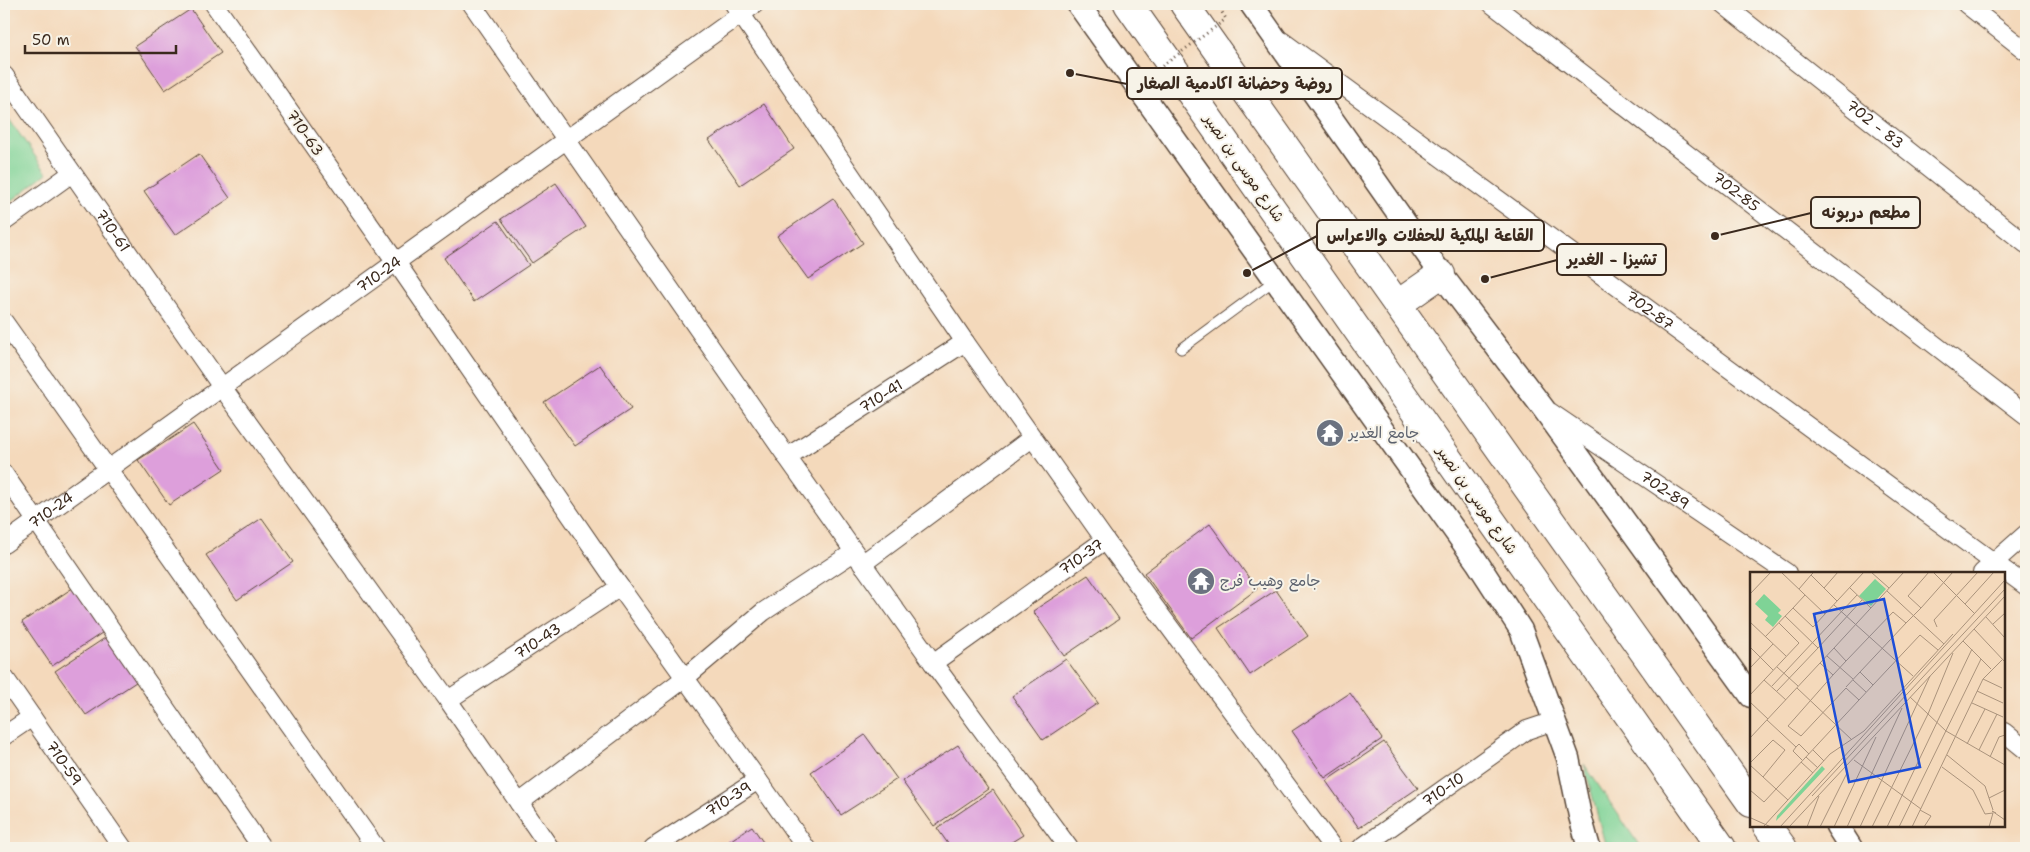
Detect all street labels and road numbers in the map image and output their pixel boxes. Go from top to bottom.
street label: 702 - 83 [1842,96,1908,153]
street label: 710-63 [282,106,328,160]
street label: شارع موسى بن نصير [1198,108,1289,226]
street label: 702-85 [1708,167,1764,216]
street label: 710-61 [91,205,135,256]
street label: 710-24 [353,251,405,297]
street label: 702-87 [1622,286,1678,335]
street label: 710-41 [856,375,907,418]
street label: شارع موسى بن نصير [1431,440,1522,558]
street label: 702-89 [1637,466,1693,514]
street label: 710-24 [25,487,77,533]
street label: 710-37 [1055,534,1108,580]
street label: 710-43 [510,618,565,664]
street label: 710-59 [41,737,87,790]
street label: 710-10 [1418,768,1468,811]
street label: 710-39 [702,777,755,821]

